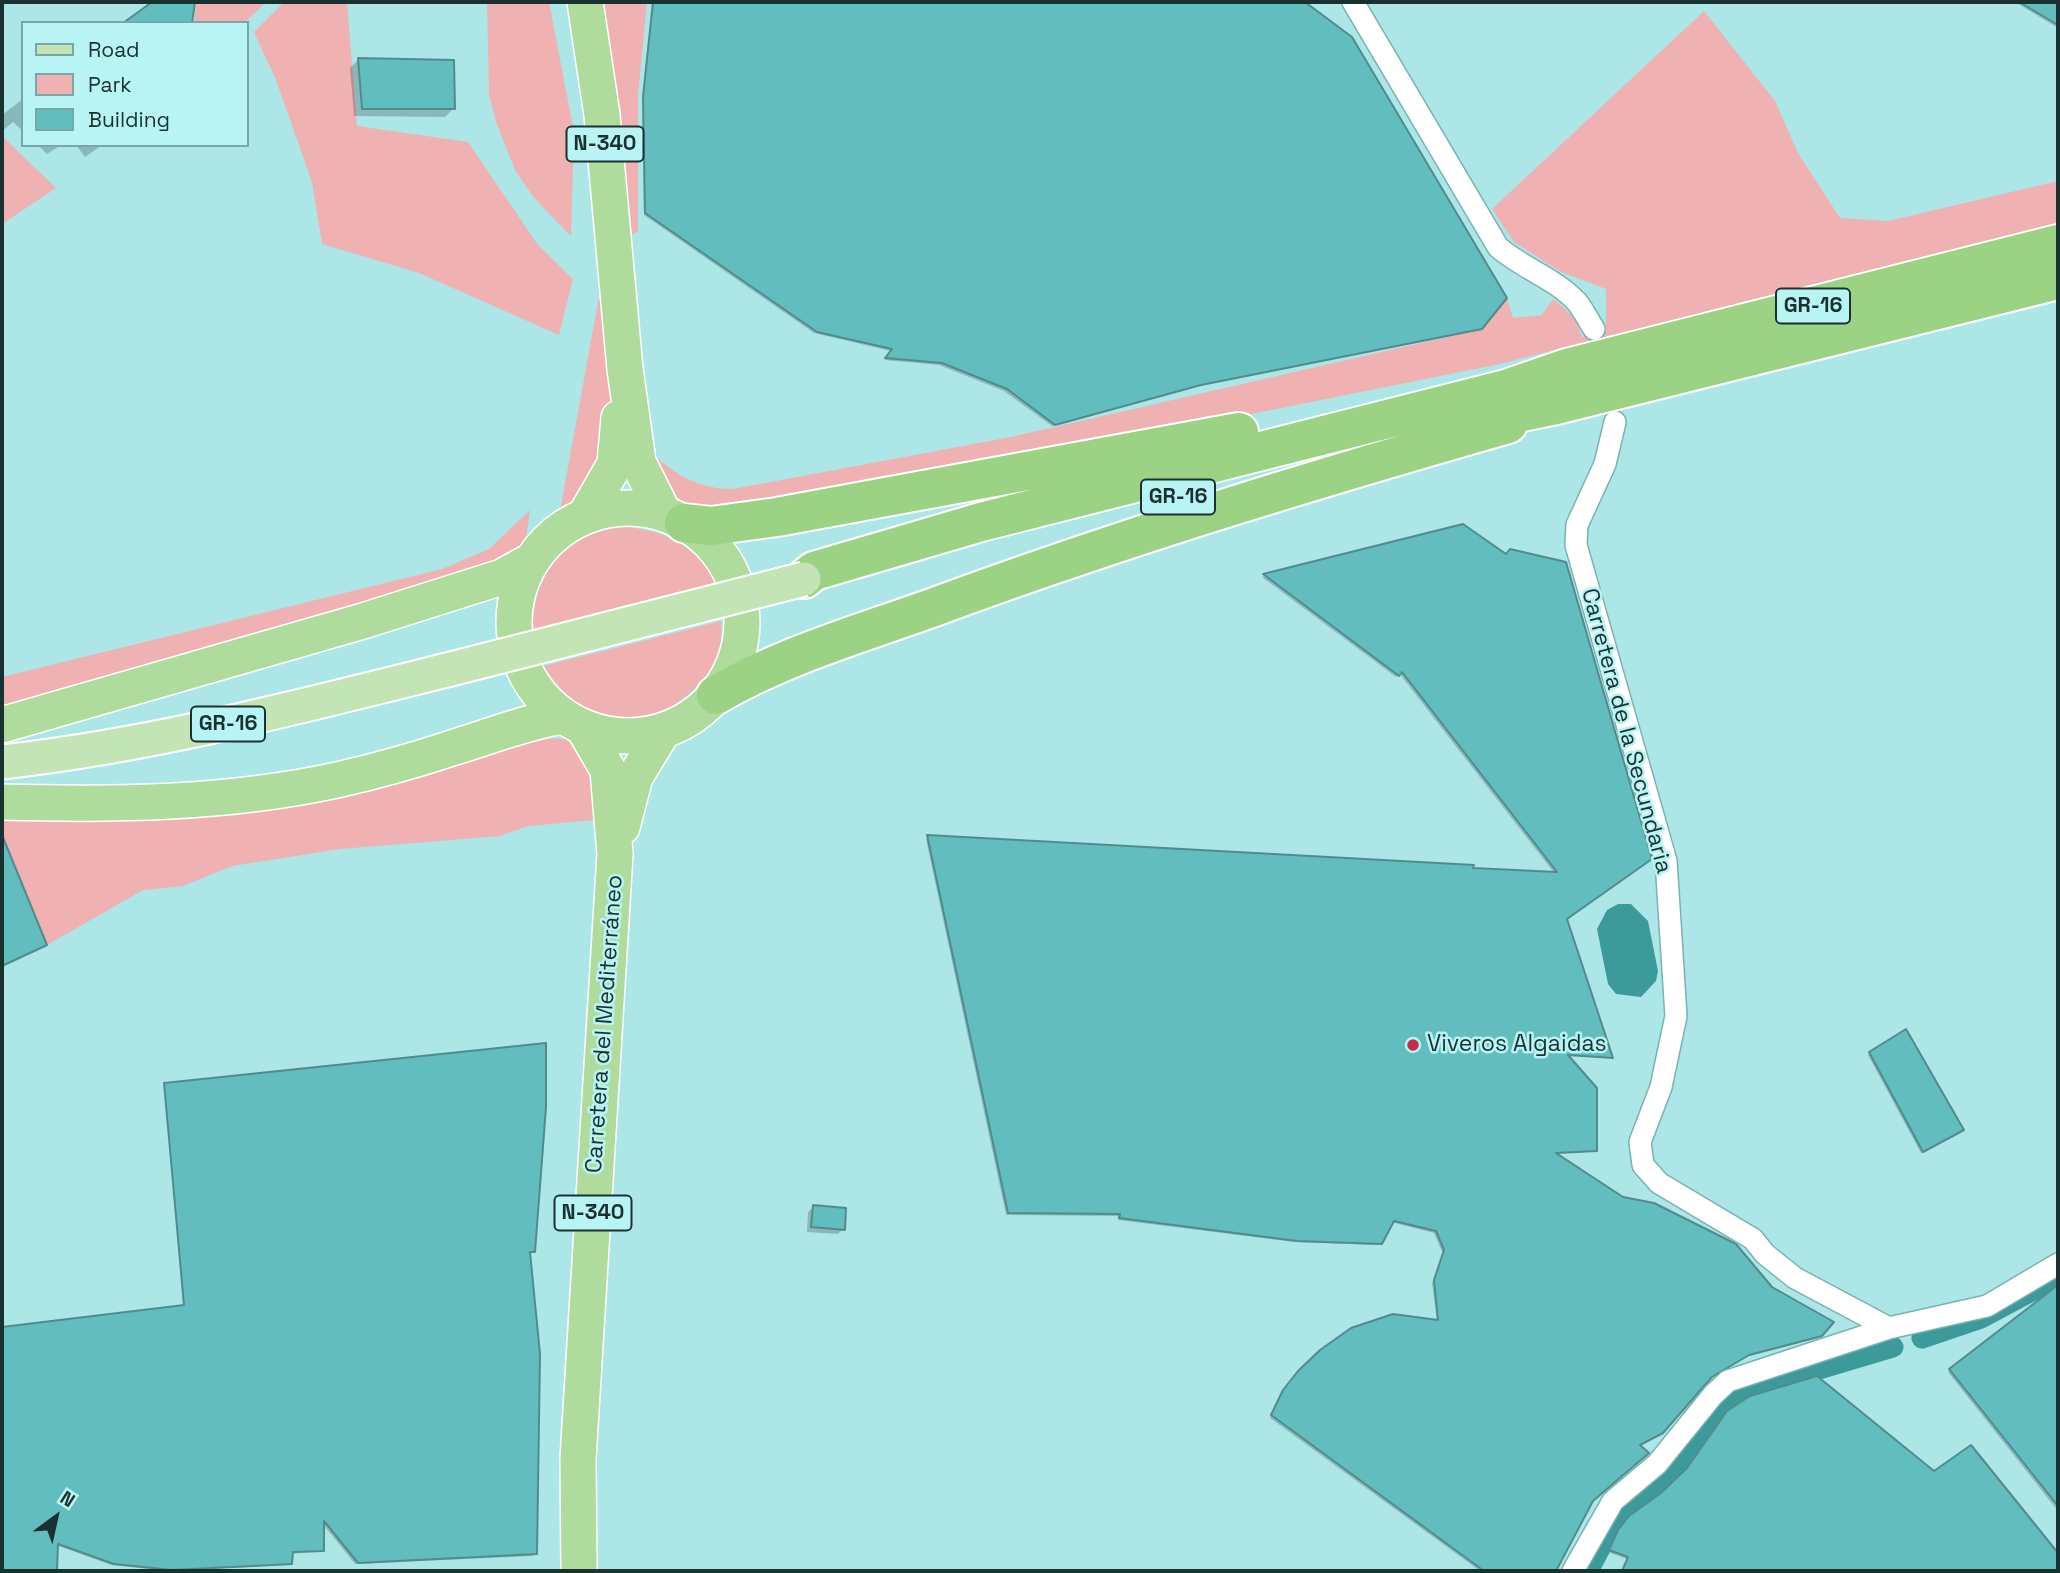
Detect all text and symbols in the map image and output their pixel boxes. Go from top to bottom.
legend [21,21,248,147]
text: Road [88,36,140,63]
text: Park [88,71,132,98]
text: Building [88,106,170,133]
road number: N-340 [566,127,644,162]
road number: GR-16 [1776,288,1850,324]
road number: GR-16 [1141,480,1215,514]
street label: Carretera de la Secundaria [1575,586,1677,876]
road number: GR-16 [191,706,265,742]
street label: Carretera del Mediterráneo [581,874,629,1174]
place label: Viveros Algaidas [1427,1031,1607,1059]
marker: Viveros Algaidas [1405,1037,1421,1053]
road number: N-340 [554,1196,632,1230]
north arrow [21,1482,91,1552]
text: N [56,1485,80,1513]

